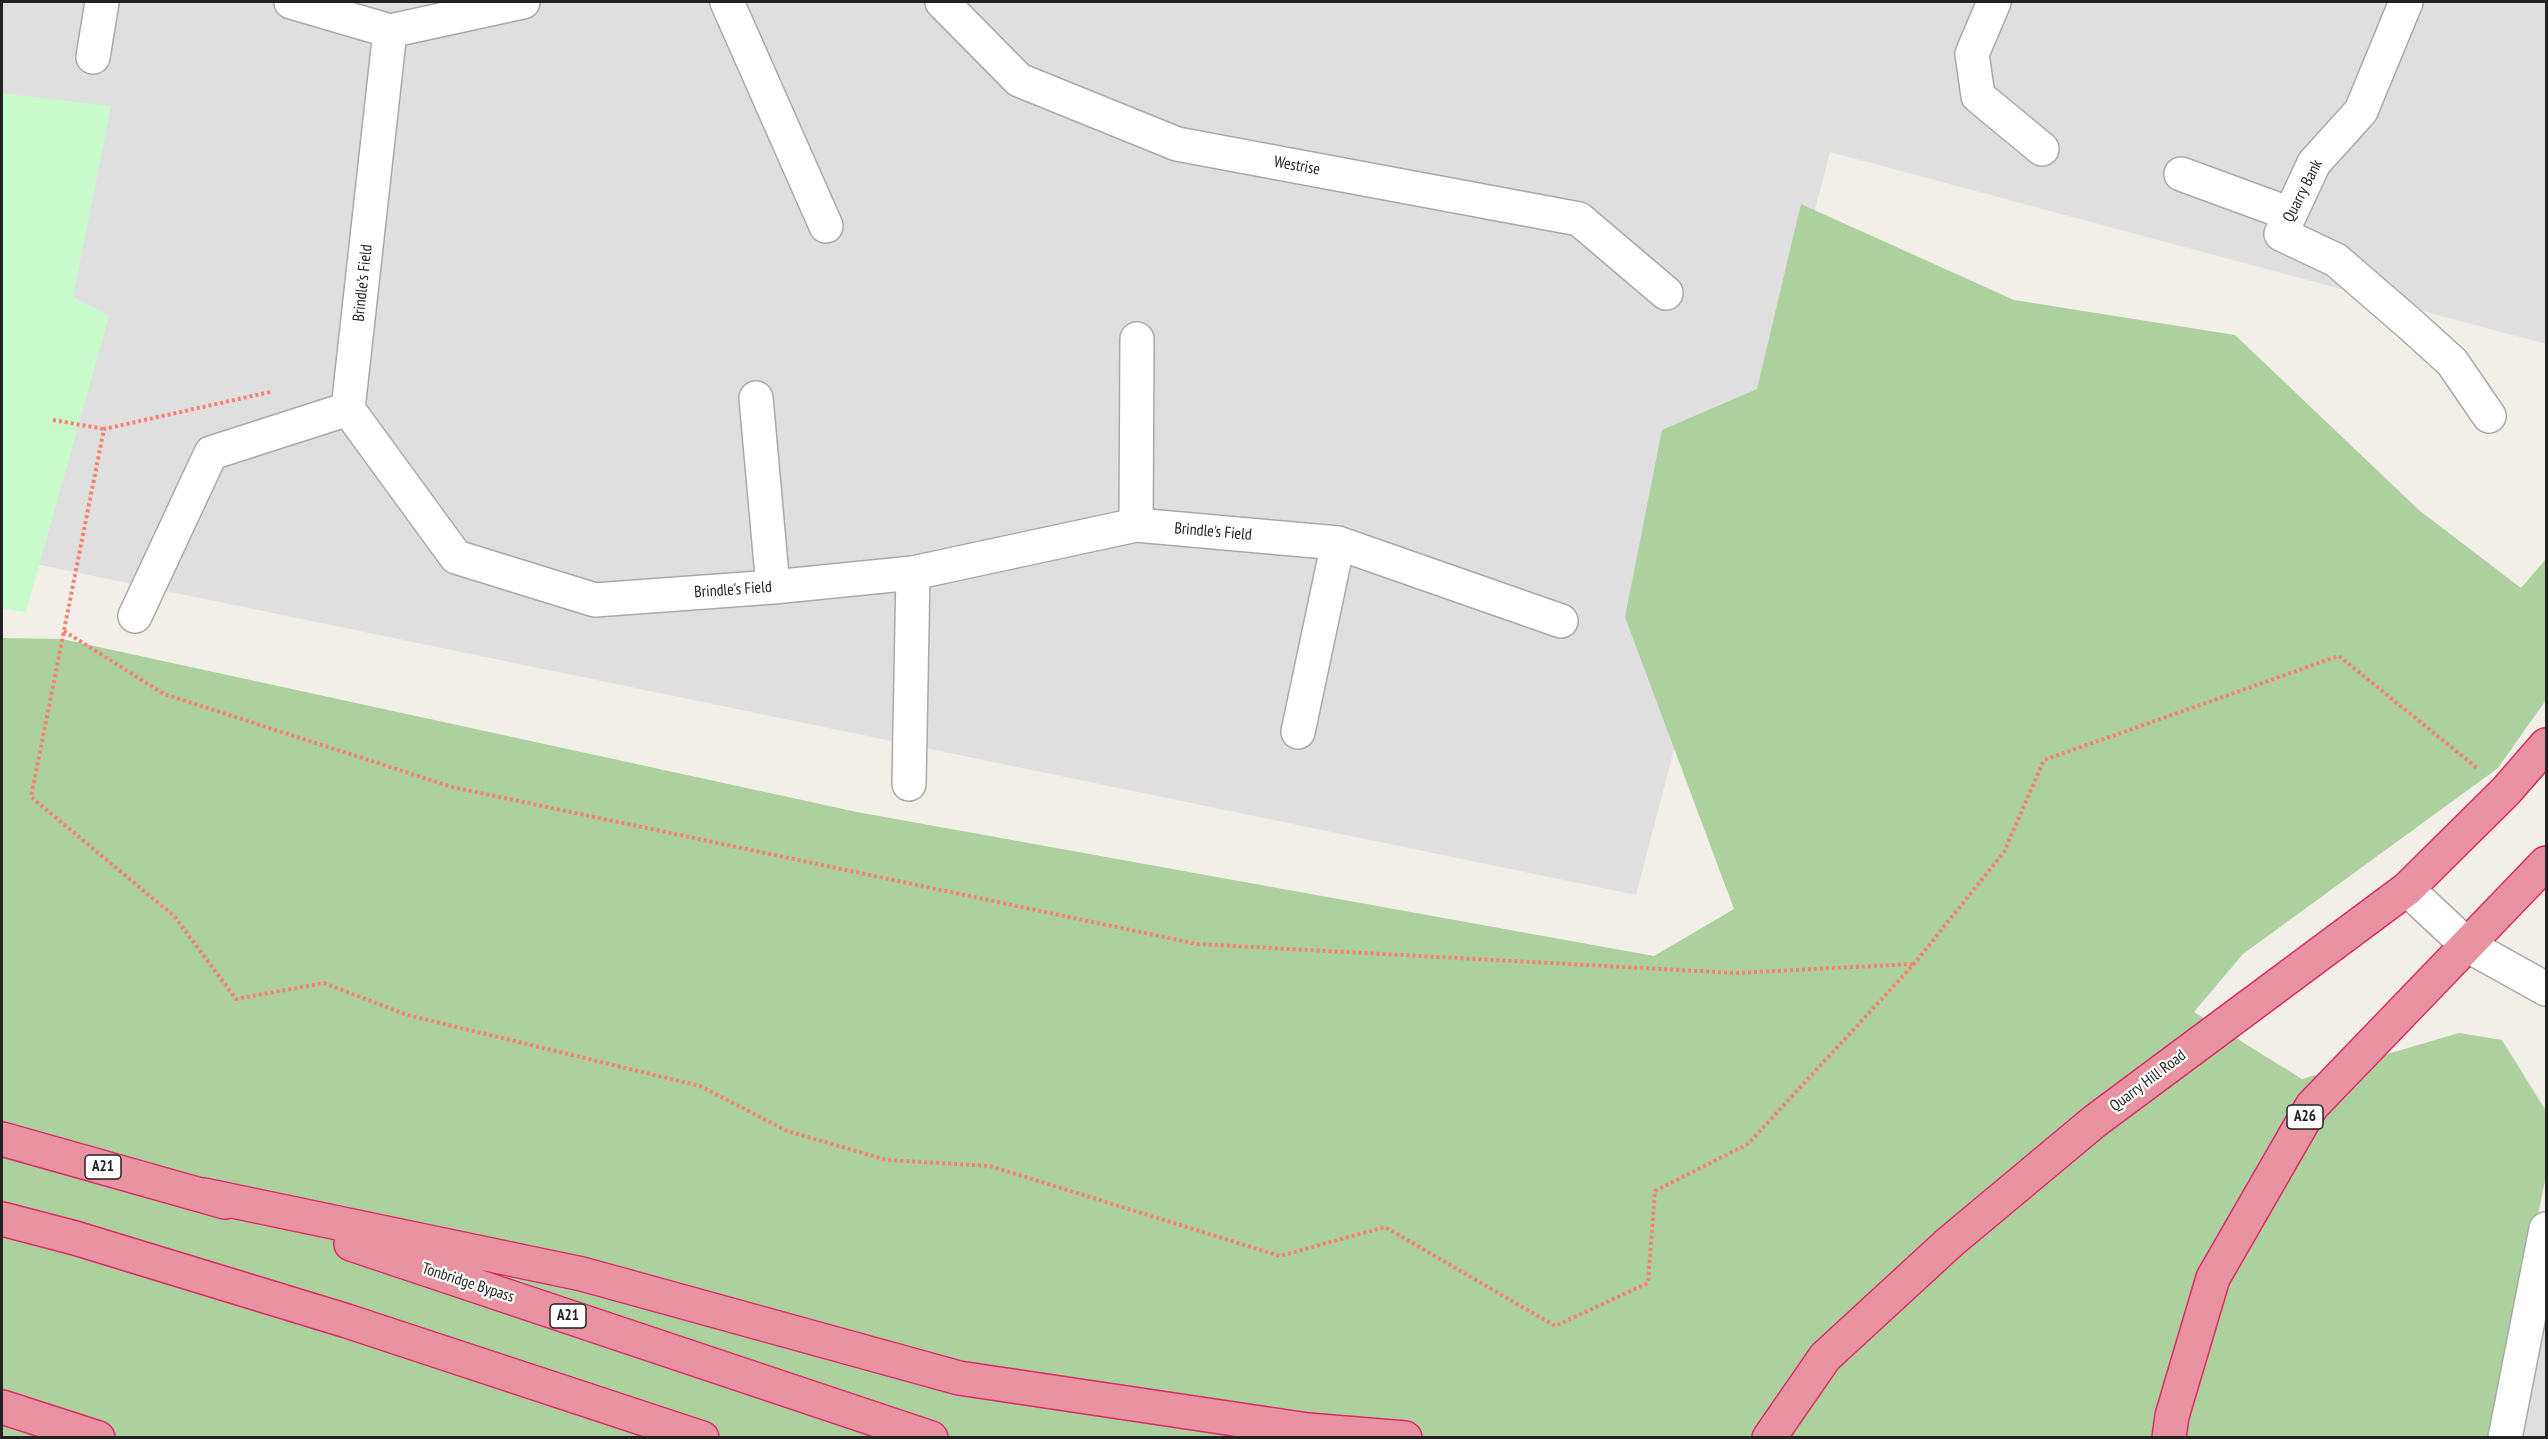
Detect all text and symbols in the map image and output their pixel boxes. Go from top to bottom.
street label: Westrise [1272,153,1322,179]
street label: Quarry Bank [2279,157,2327,225]
street label: Brindle's Field [349,243,377,323]
street label: Brindle's Field [1173,519,1253,545]
street label: Brindle's Field [694,578,772,602]
street label: Quarry Hill Road [2106,1046,2190,1116]
road number: A26 [2287,1105,2323,1129]
road number: A21 [85,1155,121,1179]
street label: Tonbridge Bypass [419,1259,517,1307]
road number: A21 [550,1304,586,1328]

